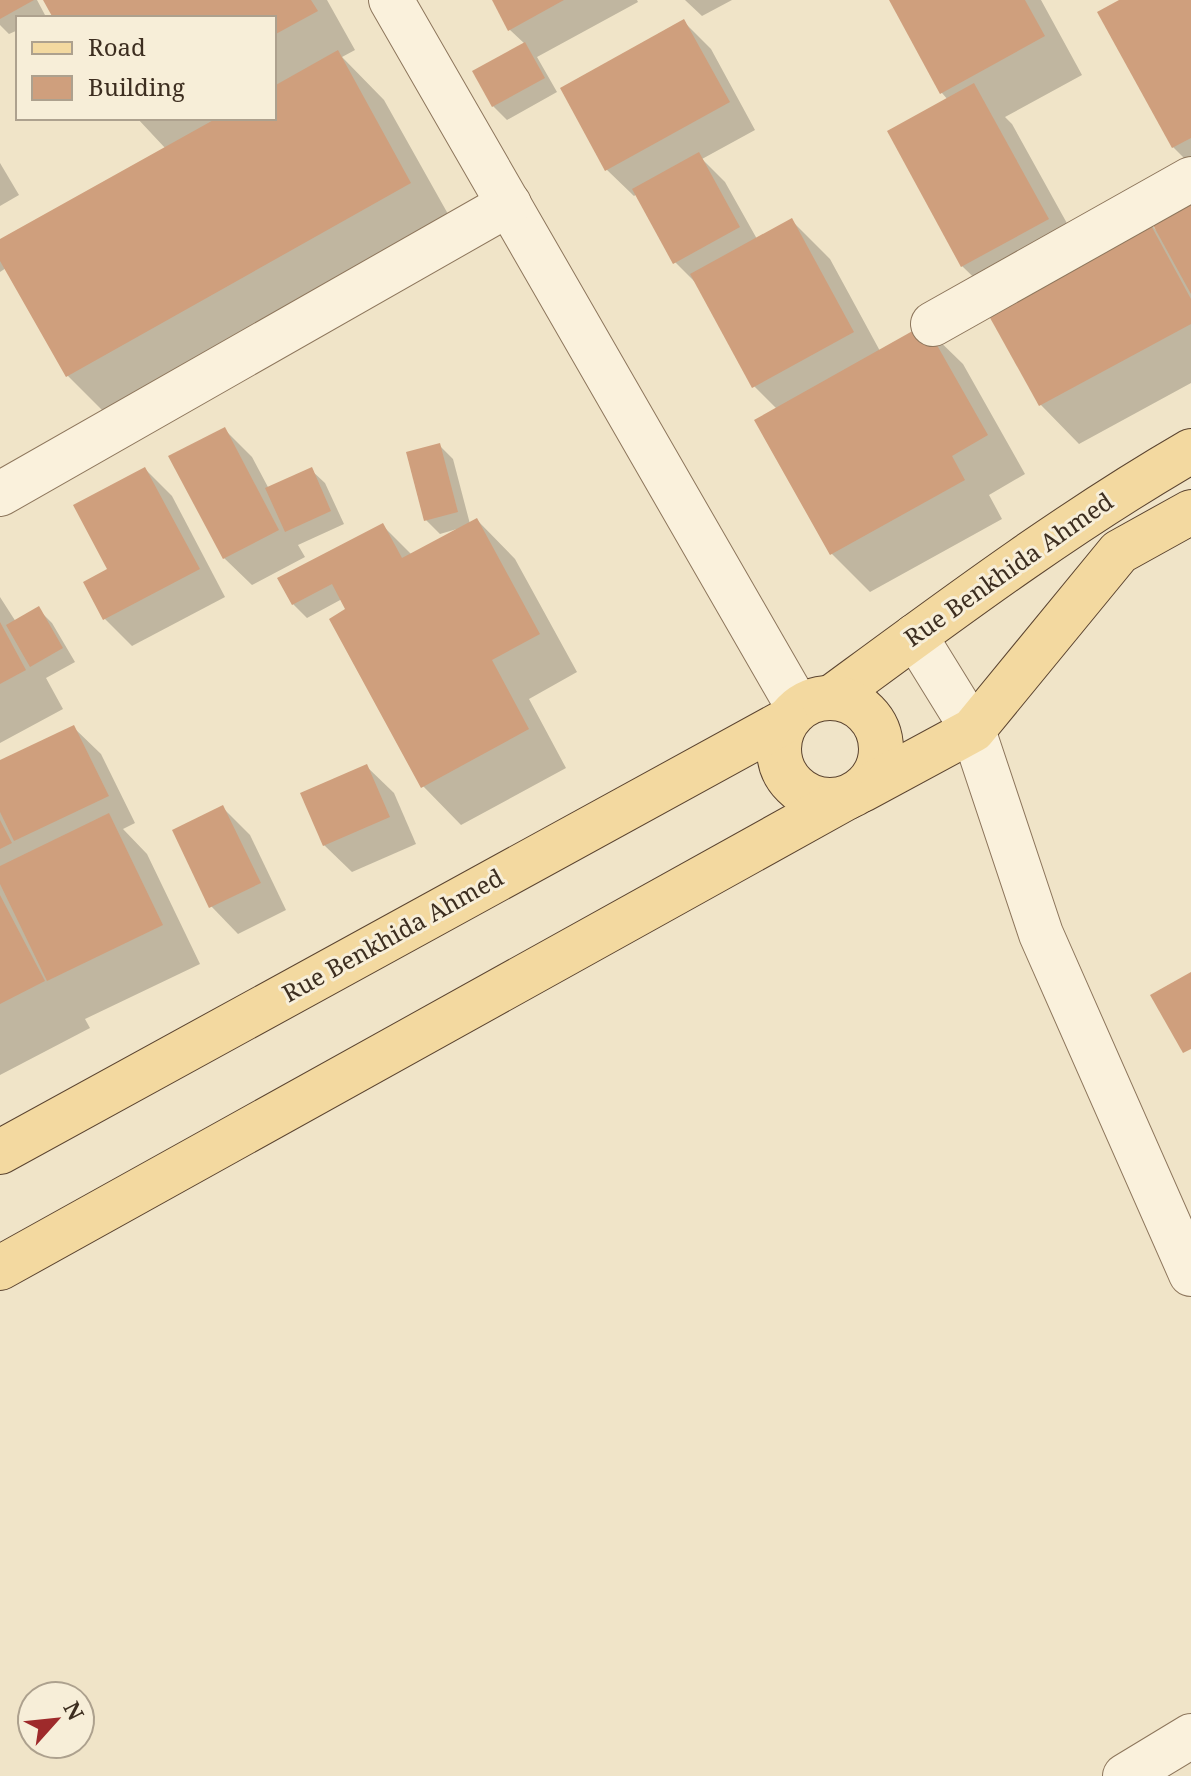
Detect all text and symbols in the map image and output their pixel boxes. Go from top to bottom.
legend [16,16,276,120]
text: Road [88,30,146,63]
text: Building [88,70,185,103]
street label: Rue Benkhida Ahmed [897,484,1119,653]
street label: Rue Benkhida Ahmed [276,860,509,1009]
north arrow [16,1680,96,1760]
text: N [57,1696,92,1725]

